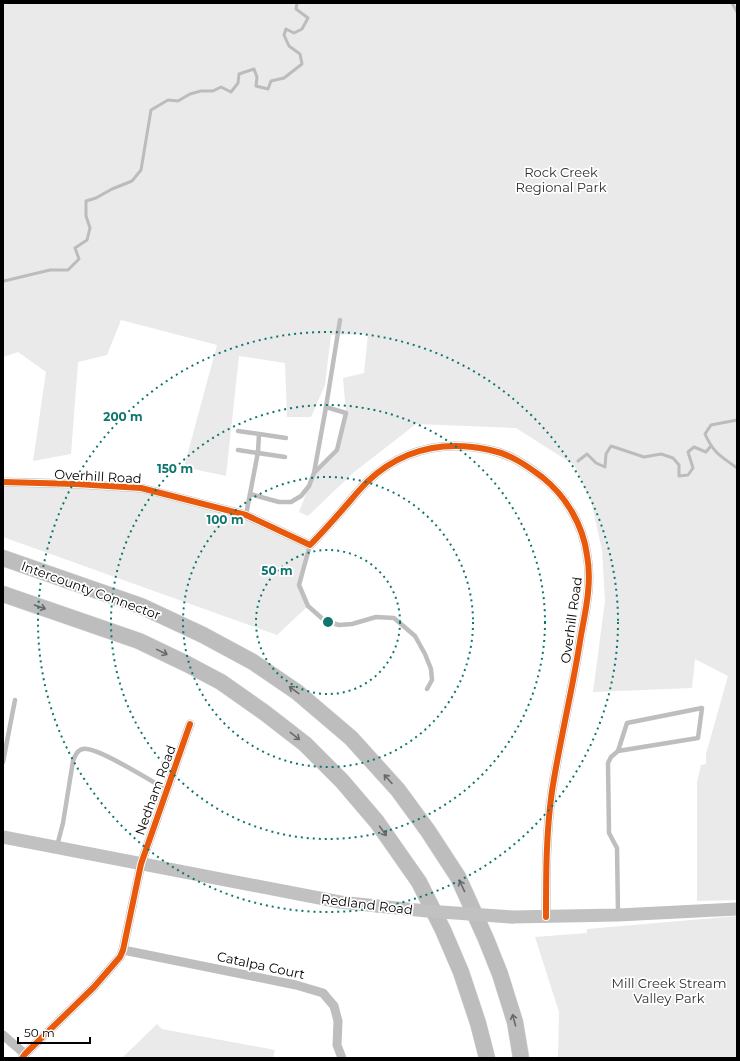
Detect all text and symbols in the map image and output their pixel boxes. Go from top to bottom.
park label: Rock Creek Regional Park [516,164,607,195]
text: 200 m [103,409,143,424]
text: 150 m [157,461,193,476]
street label: Overhill Road [54,466,142,486]
text: 100 m [207,512,243,527]
street label: Intercounty Connector [19,557,163,623]
text: 50 m [261,563,293,578]
street label: Overhill Road [557,576,585,664]
one-way arrow [33,604,46,611]
centre of rings [321,615,335,629]
one-way arrow [155,649,167,656]
one-way arrow [289,686,300,694]
one-way arrow [289,732,300,740]
street label: Nedham Road [131,743,179,837]
one-way arrow [383,774,393,784]
one-way arrow [379,825,387,836]
one-way arrow [458,880,465,892]
street label: Redland Road [320,890,414,918]
street label: Catalpa Court [216,948,306,982]
park label: Mill Creek Stream Valley Park [612,975,726,1006]
one-way arrow [510,1014,517,1027]
scale bar [18,1019,90,1045]
text: 50 m [24,1025,55,1040]

